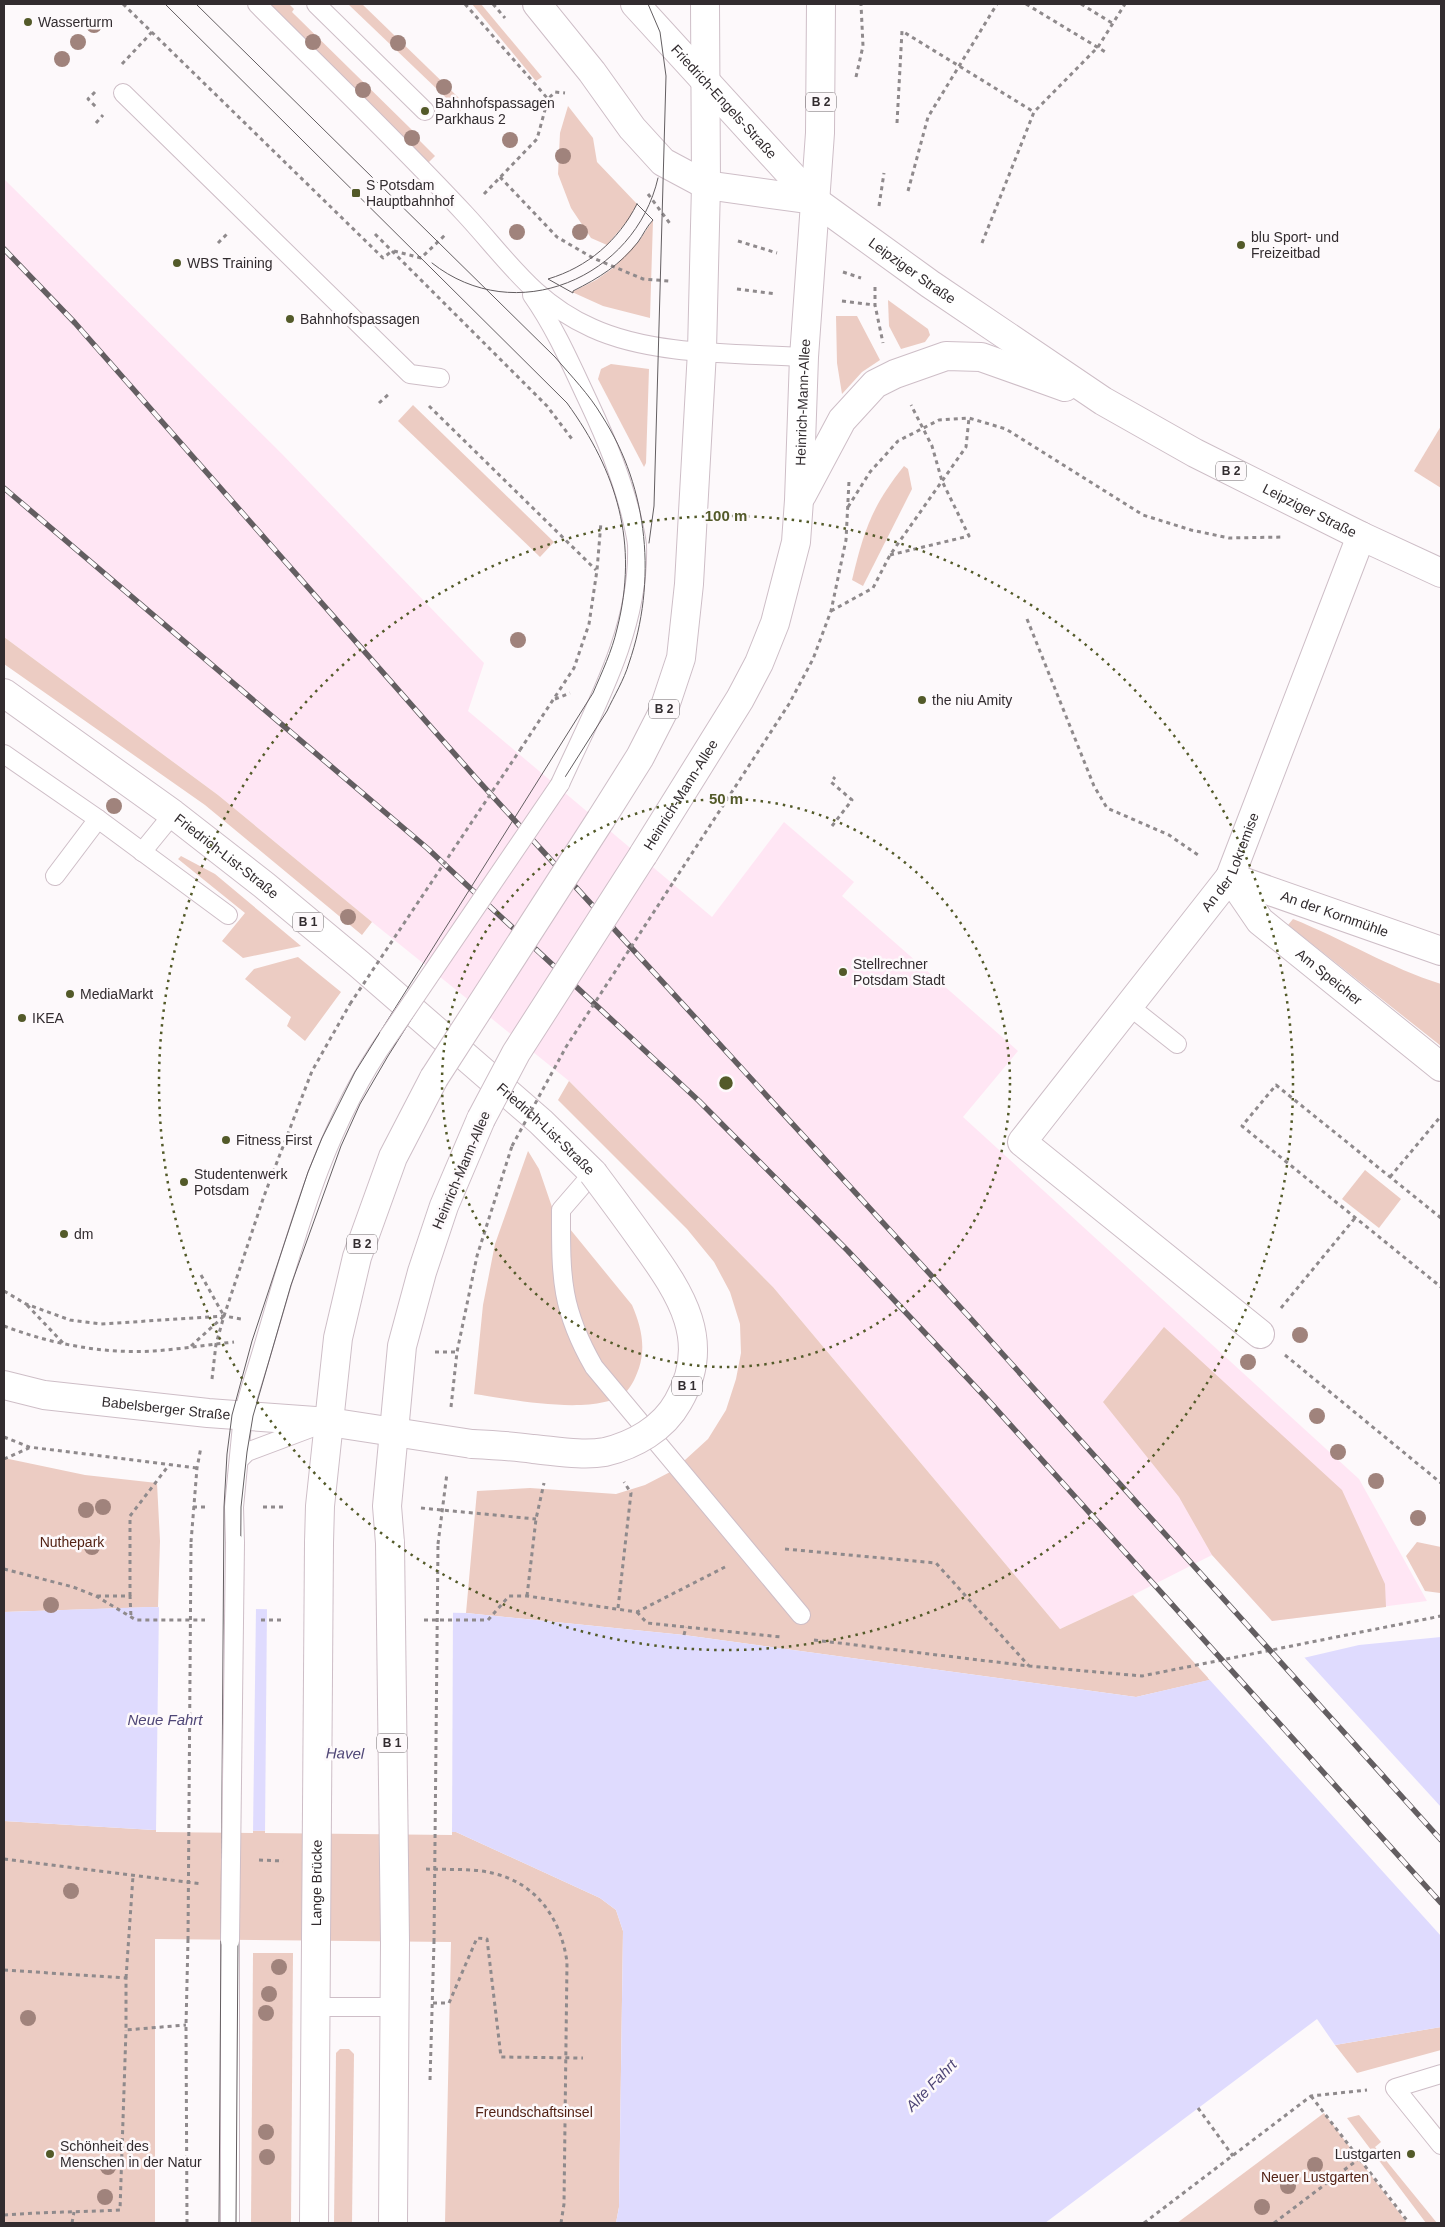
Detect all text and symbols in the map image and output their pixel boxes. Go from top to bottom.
place label: Wasserturm [38,14,113,30]
marker: Wasserturm [22,16,34,28]
street label: Friedrich-Engels-Straße [668,41,780,162]
road number: B 2 [806,92,836,111]
place label: Bahnhofspassagen Parkhaus 2 [435,95,555,127]
marker: Bahnhofspassagen Parkhaus 2 [419,105,431,117]
place label: S Potsdam Hauptbahnhof [366,177,454,209]
marker: S Potsdam Hauptbahnhof [350,187,362,199]
place label: blu Sport- und Freizeitbad [1251,229,1339,261]
street label: Leipziger Straße [866,234,959,307]
marker: blu Sport- und Freizeitbad [1235,239,1247,251]
place label: WBS Training [187,255,273,271]
marker: WBS Training [171,257,183,269]
place label: Bahnhofspassagen [300,311,420,327]
marker: Bahnhofspassagen [284,313,296,325]
street label: Heinrich-Mann-Allee [792,338,813,466]
road number: B 2 [1216,462,1246,481]
street label: Leipziger Straße [1260,480,1359,541]
text: 100 m [705,507,747,524]
place label: the niu Amity [932,692,1012,708]
marker: the niu Amity [916,694,928,706]
road number: B 2 [649,700,679,719]
street label: Heinrich-Mann-Allee [640,736,721,853]
text: 50 m [709,790,743,807]
street label: Friedrich-List-Straße [171,810,282,902]
street label: An der Lokremise [1198,810,1262,915]
street label: An der Kornmühle [1279,887,1391,940]
road number: B 1 [293,912,323,932]
street label: Am Speicher [1293,945,1366,1008]
place label: Stellrechner Potsdam Stadt [853,956,945,988]
marker: Stellrechner Potsdam Stadt [837,966,849,978]
place label: MediaMarkt [80,986,153,1002]
marker: MediaMarkt [64,988,76,1000]
place label: IKEA [32,1010,65,1026]
marker: IKEA [16,1012,28,1024]
centre of rings [717,1074,735,1092]
street label: Friedrich-List-Straße [494,1079,598,1178]
street label: Heinrich-Mann-Allee [429,1108,493,1231]
place label: Fitness First [236,1132,312,1148]
marker: Fitness First [220,1134,232,1146]
place label: Studentenwerk Potsdam [194,1166,288,1198]
marker: Studentenwerk Potsdam [178,1176,190,1188]
place label: dm [74,1226,93,1242]
marker: dm [58,1228,70,1240]
road number: B 2 [347,1234,377,1254]
road number: B 1 [672,1376,702,1395]
street label: Babelsberger Straße [101,1393,231,1423]
park label: Nuthepark [40,1534,105,1550]
water label: Neue Fahrt [127,1711,203,1728]
road number: B 1 [377,1734,407,1752]
water label: Havel [326,1744,365,1762]
street label: Lange Brücke [308,1839,325,1926]
water label: Alte Fahrt [902,2055,960,2115]
park label: Freundschaftsinsel [475,2104,593,2120]
place label: Schönheit des Menschen in der Natur [60,2138,202,2170]
place label: Lustgarten [1335,2146,1401,2162]
marker: Schönheit des Menschen in der Natur [44,2148,56,2160]
marker: Lustgarten [1405,2148,1417,2160]
park label: Neuer Lustgarten [1261,2169,1369,2185]

